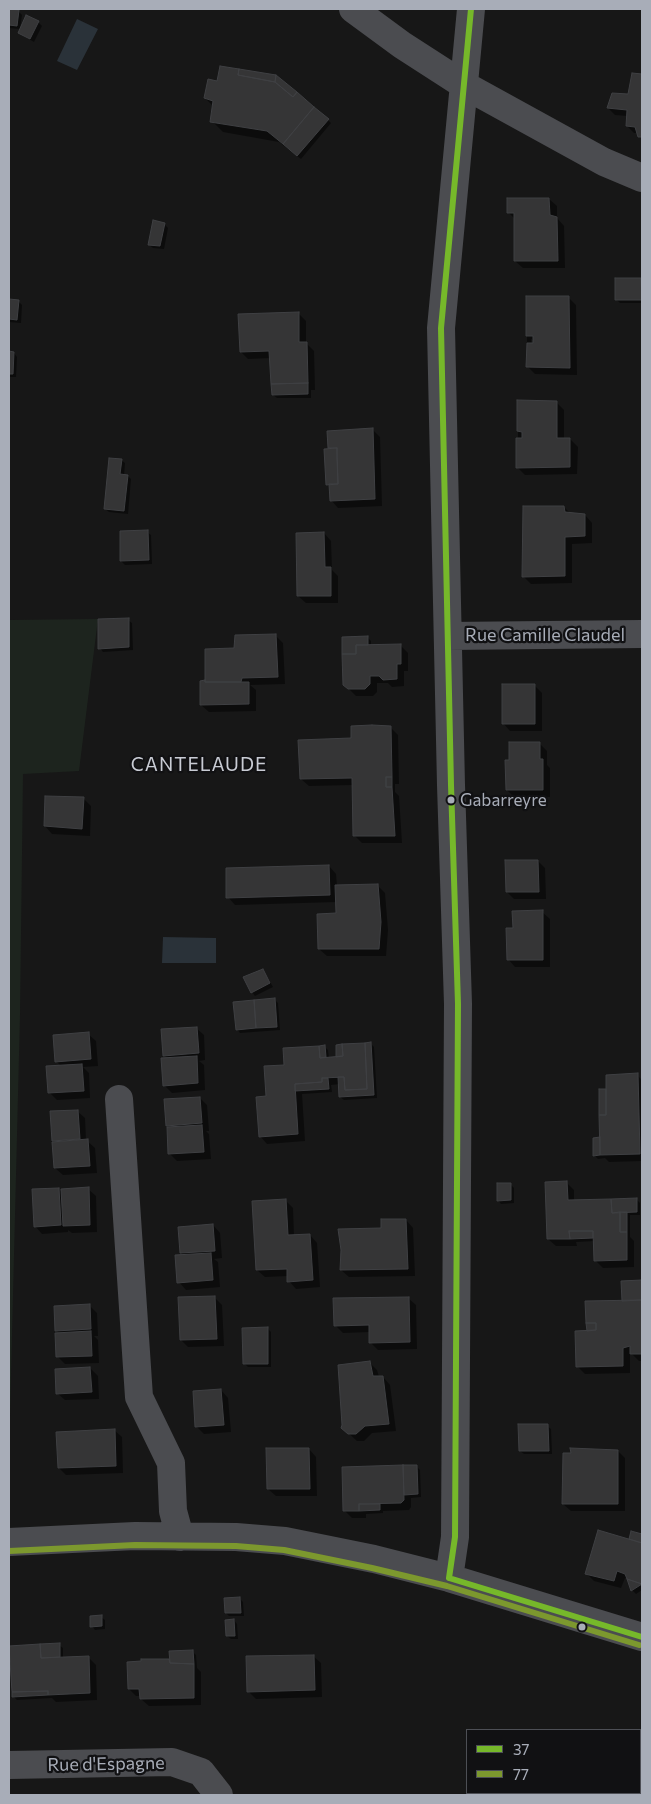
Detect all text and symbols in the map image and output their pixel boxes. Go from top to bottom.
street label: Rue Camille Claudel [465,624,625,646]
district label: CANTELAUDE [130,754,268,776]
place label: Gabarreyre [460,790,547,810]
marker: Gabarreyre [446,795,456,805]
unlabelled marker [577,1622,587,1632]
legend [466,1729,641,1794]
text: 37 [513,1740,529,1758]
street label: Rue d'Espagne [47,1752,165,1776]
text: 77 [513,1765,529,1783]

